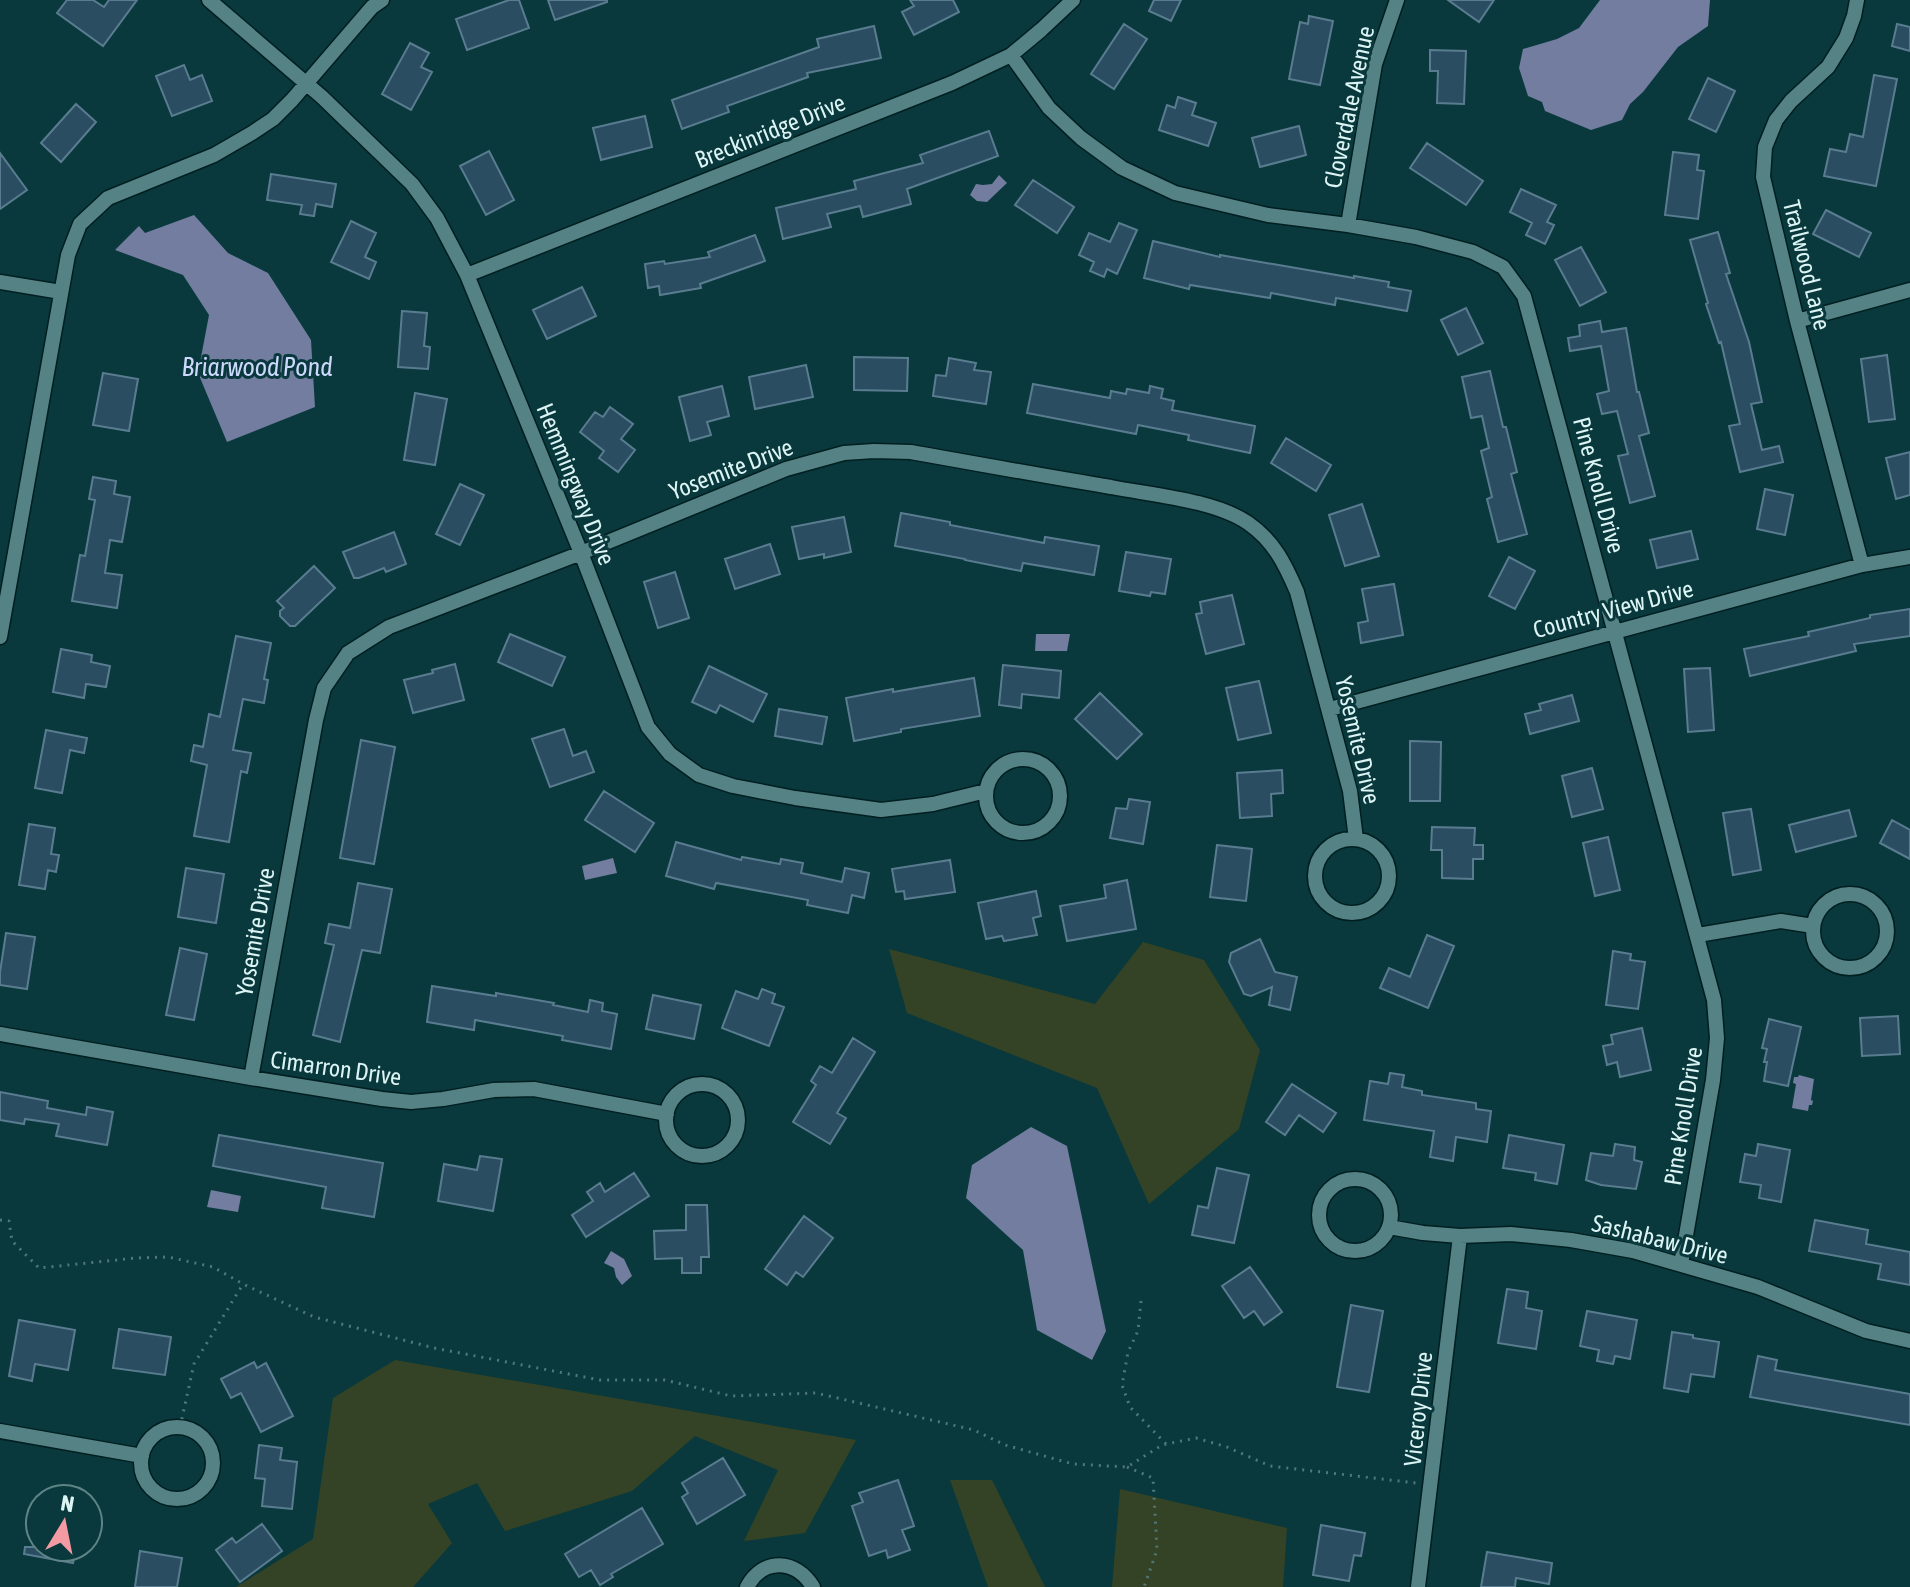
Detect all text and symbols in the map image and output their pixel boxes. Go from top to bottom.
street label: Cloverdale Avenue [1319,24,1379,190]
street label: Breckinridge Drive [691,89,849,173]
street label: Trailwood Lane [1778,197,1836,333]
water label: Briarwood Pond [182,352,332,382]
street label: Hemmingway Drive [531,399,621,569]
street label: Pine Knoll Drive [1568,414,1630,556]
street label: Yosemite Drive [665,433,797,505]
street label: Country View Drive [1530,575,1696,643]
street label: Yosemite Drive [1330,674,1386,806]
street label: Yosemite Drive [230,866,280,998]
street label: Cimarron Drive [269,1045,403,1091]
street label: Pine Knoll Drive [1659,1045,1707,1187]
street label: Sashabaw Drive [1589,1209,1731,1269]
street label: Viceroy Drive [1399,1350,1437,1468]
north arrow [24,1483,104,1563]
text: N [59,1489,76,1517]

